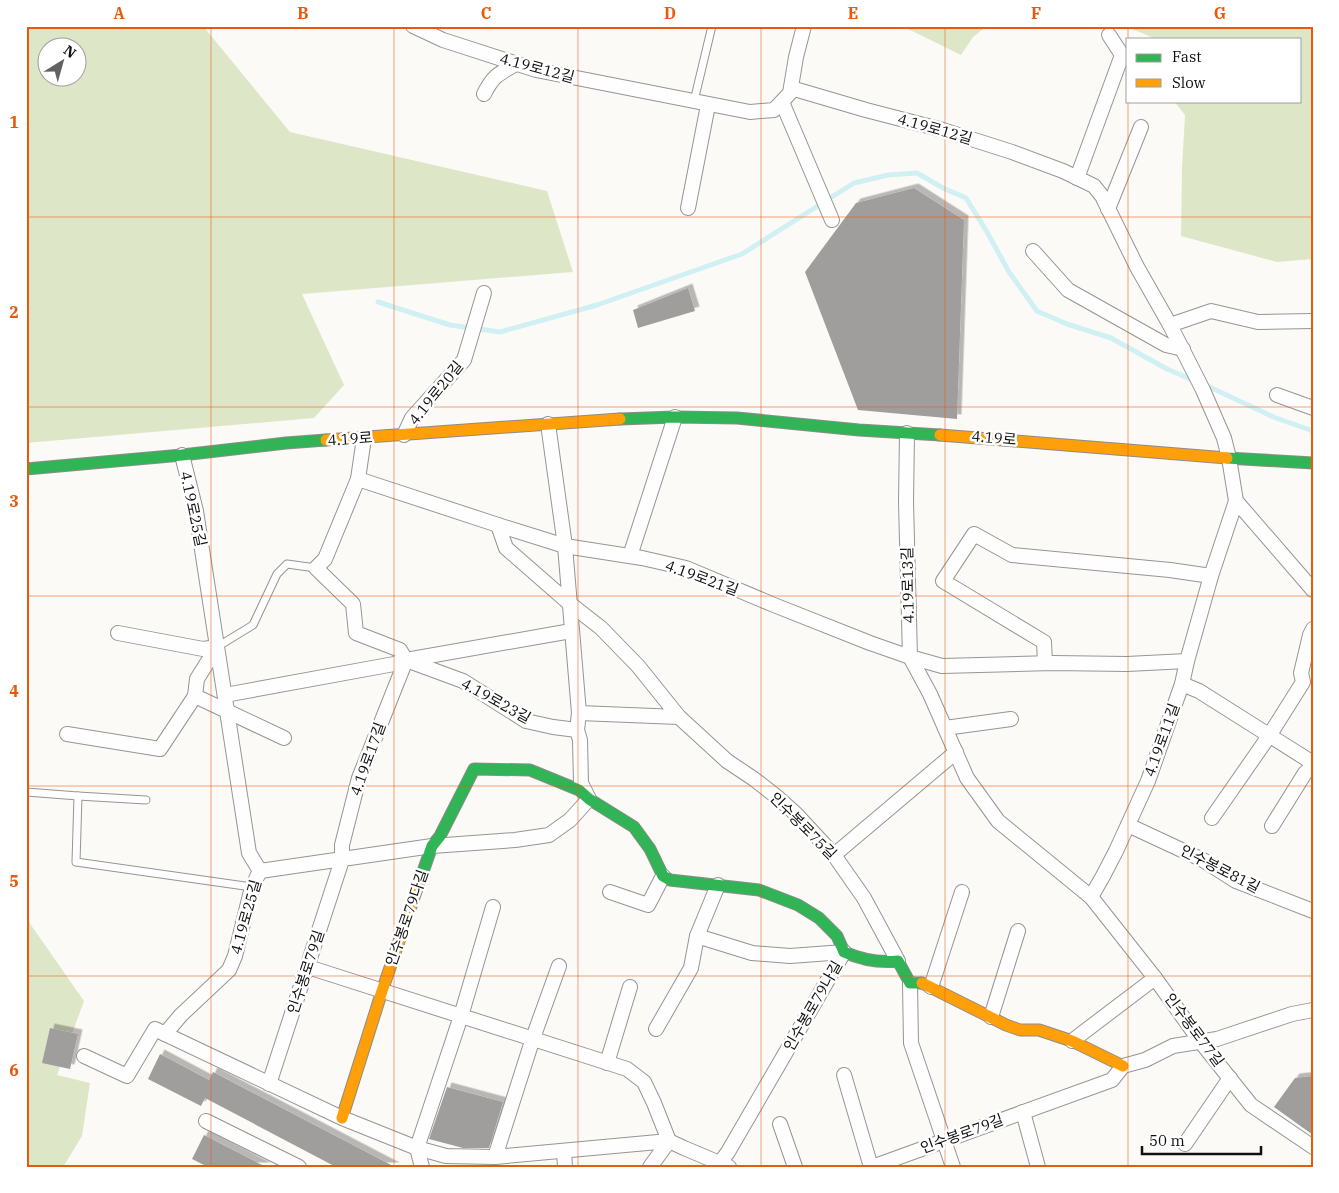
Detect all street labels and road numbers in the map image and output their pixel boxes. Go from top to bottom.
street label: 4.19로12길 [498,48,577,87]
street label: 4.19로12길 [896,109,975,148]
street label: 4.19로20길 [404,357,467,428]
street label: 4.19로 [971,426,1017,449]
street label: 4.19로 [327,427,373,450]
street label: 4.19로25길 [176,469,211,548]
street label: 4.19로13길 [897,547,918,623]
street label: 4.19로21길 [663,555,741,600]
street label: 4.19로23길 [458,674,534,727]
street label: 4.19로11길 [1139,701,1184,779]
street label: 4.19로17길 [345,720,390,798]
street label: 인수봉로75길 [766,788,841,863]
street label: 인수봉로81길 [1177,840,1263,897]
street label: 인수봉로79다길 [381,867,432,969]
street label: 4.19로25길 [226,877,265,956]
street label: 인수봉로79길 [283,928,328,1016]
street label: 인수봉로79나길 [779,957,846,1054]
street label: 인수봉로77길 [1161,989,1228,1070]
street label: 인수봉로79길 [918,1110,1006,1157]

